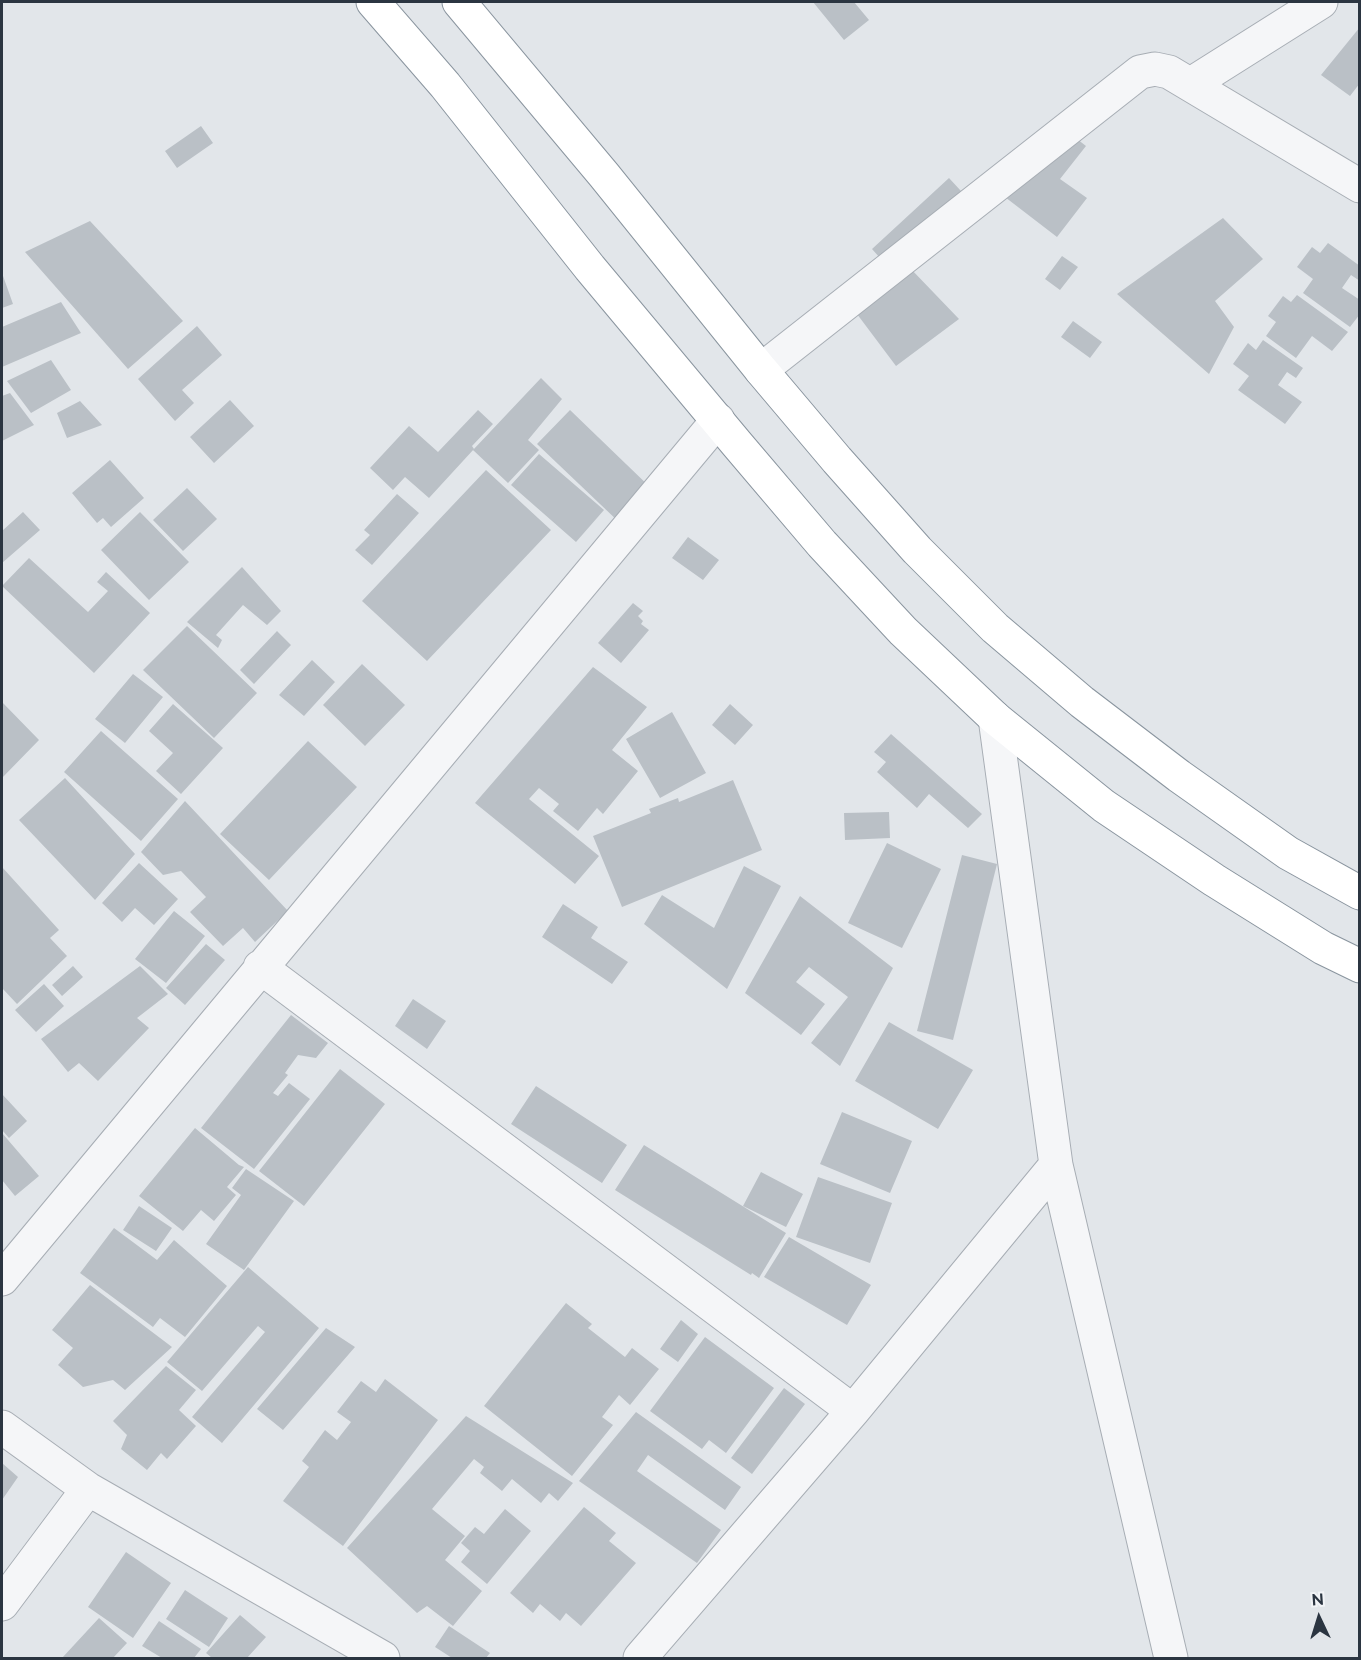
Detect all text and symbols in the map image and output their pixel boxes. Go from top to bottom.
north arrow [1289,1588,1349,1648]
text: N [1311,1590,1324,1609]

